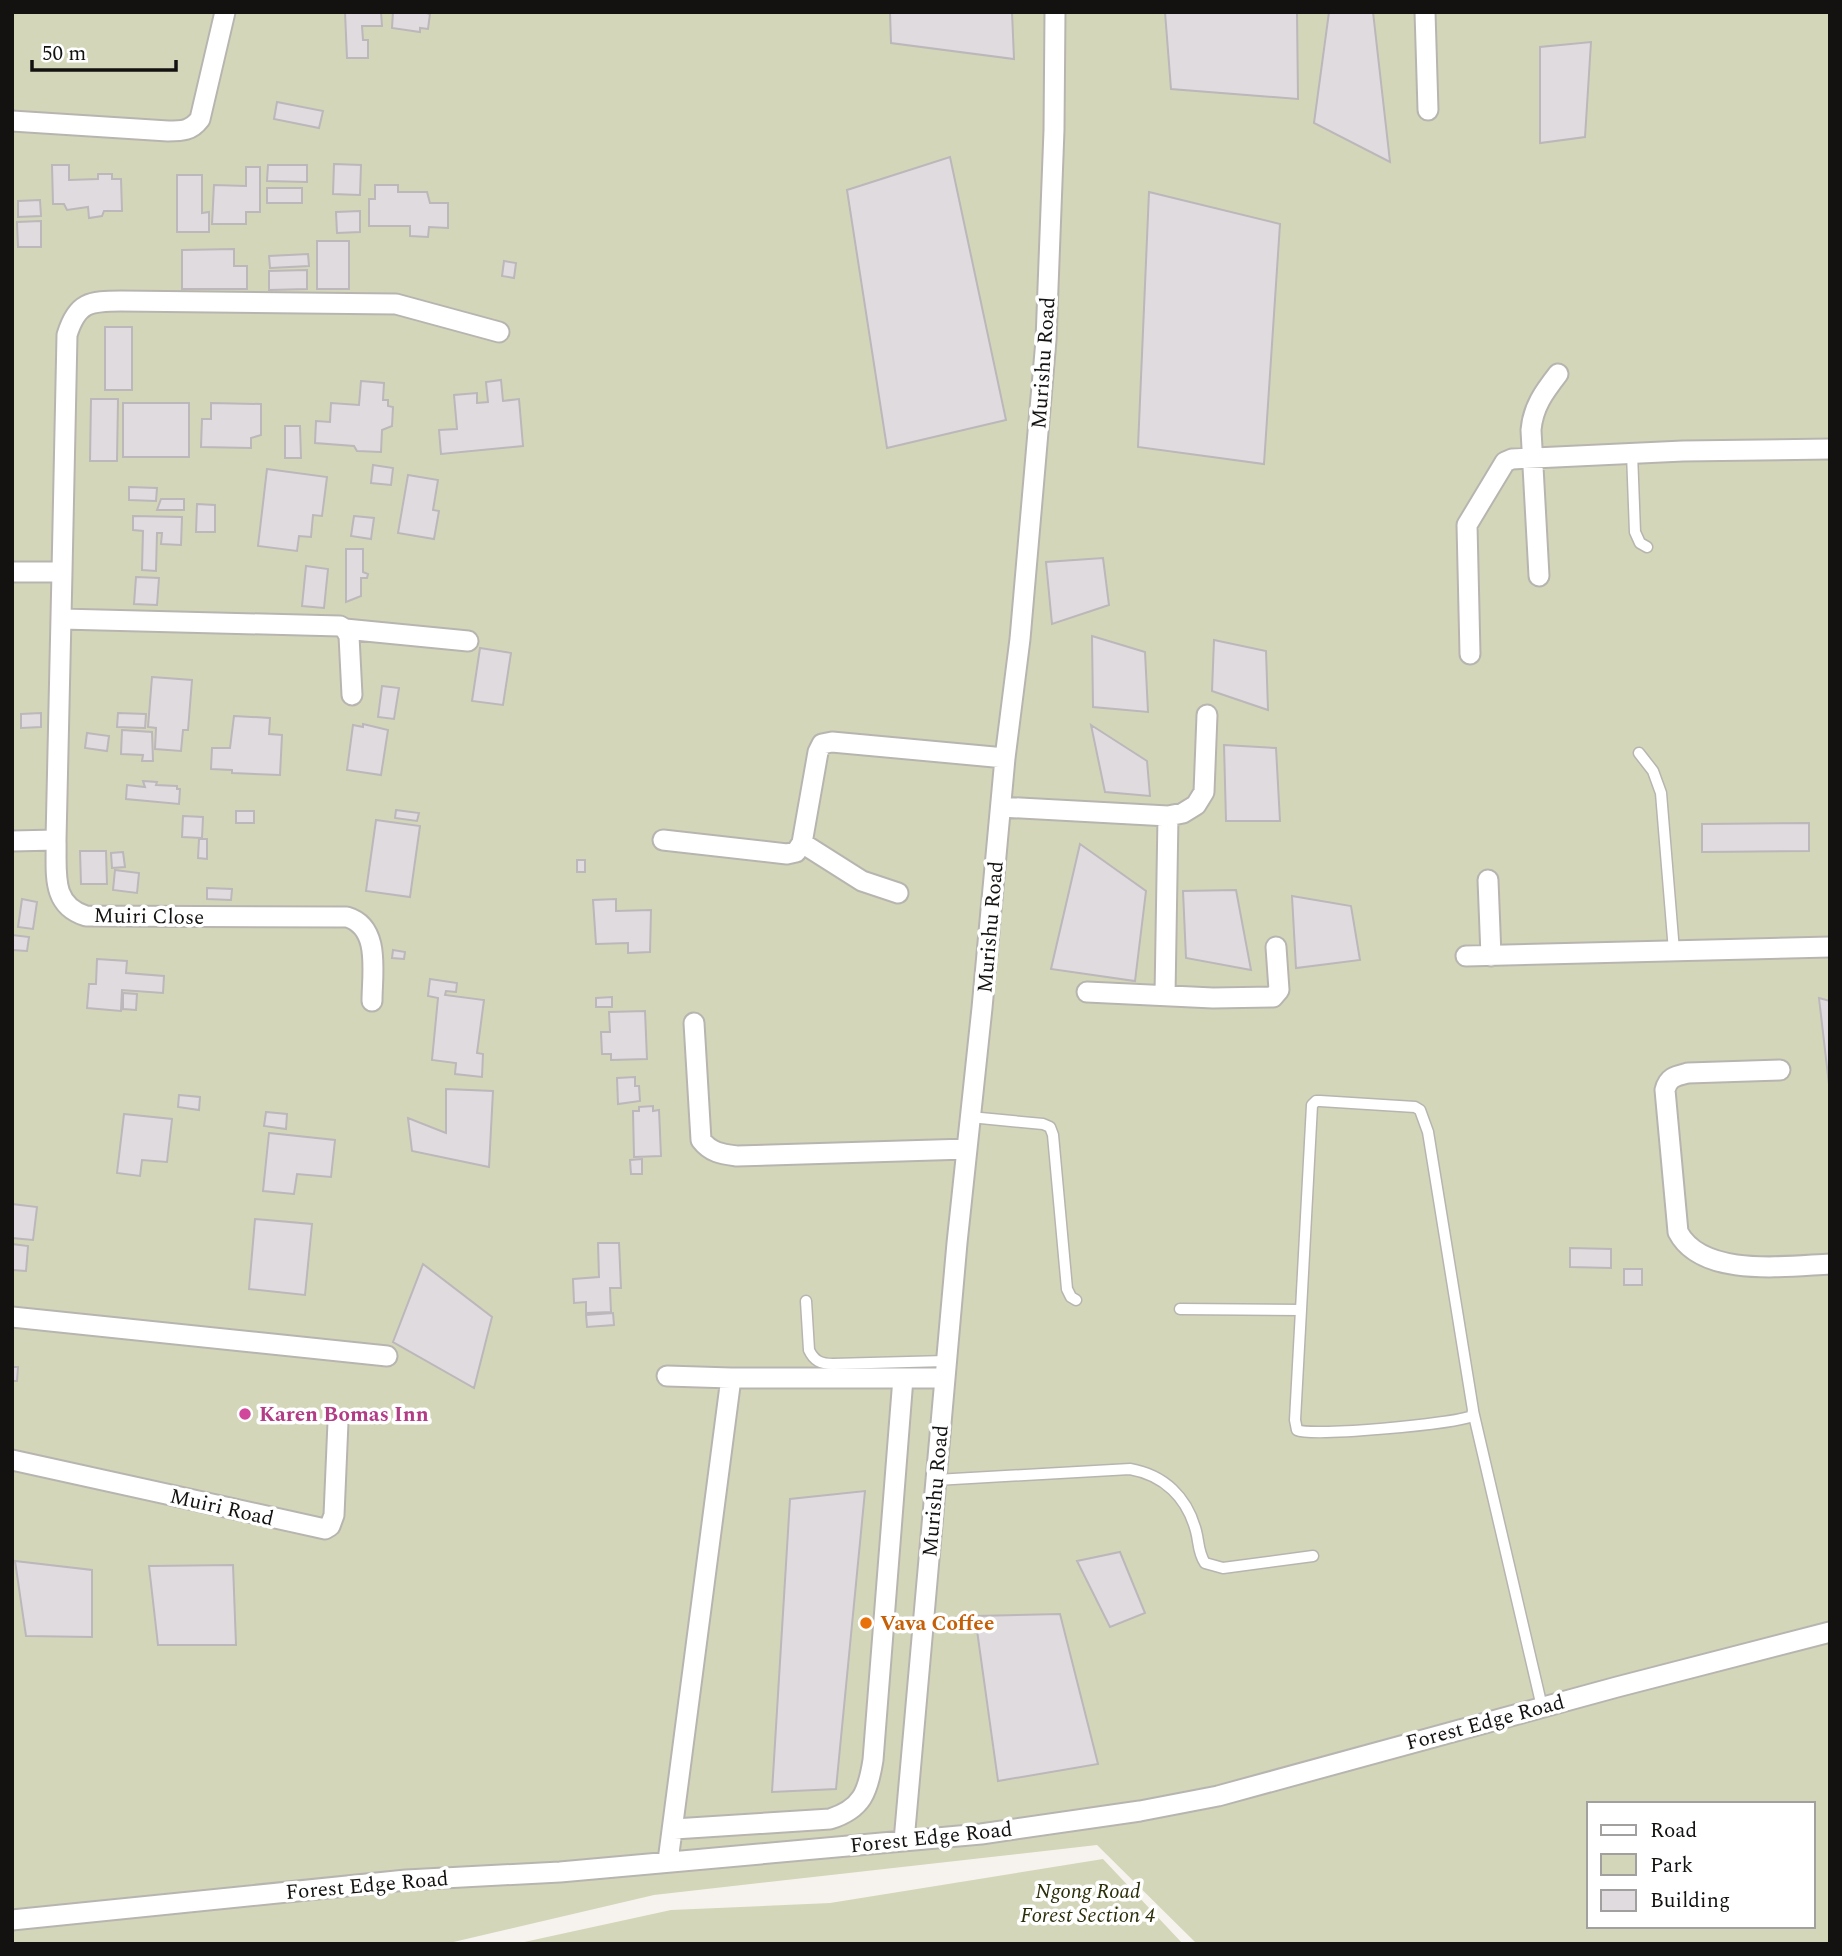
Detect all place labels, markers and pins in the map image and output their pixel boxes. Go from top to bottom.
place label: Karen Bomas Inn [259,1399,429,1431]
marker: Karen Bomas Inn [237,1406,253,1422]
place label: Vava Coffee [880,1608,994,1640]
marker: Vava Coffee [858,1615,874,1631]

